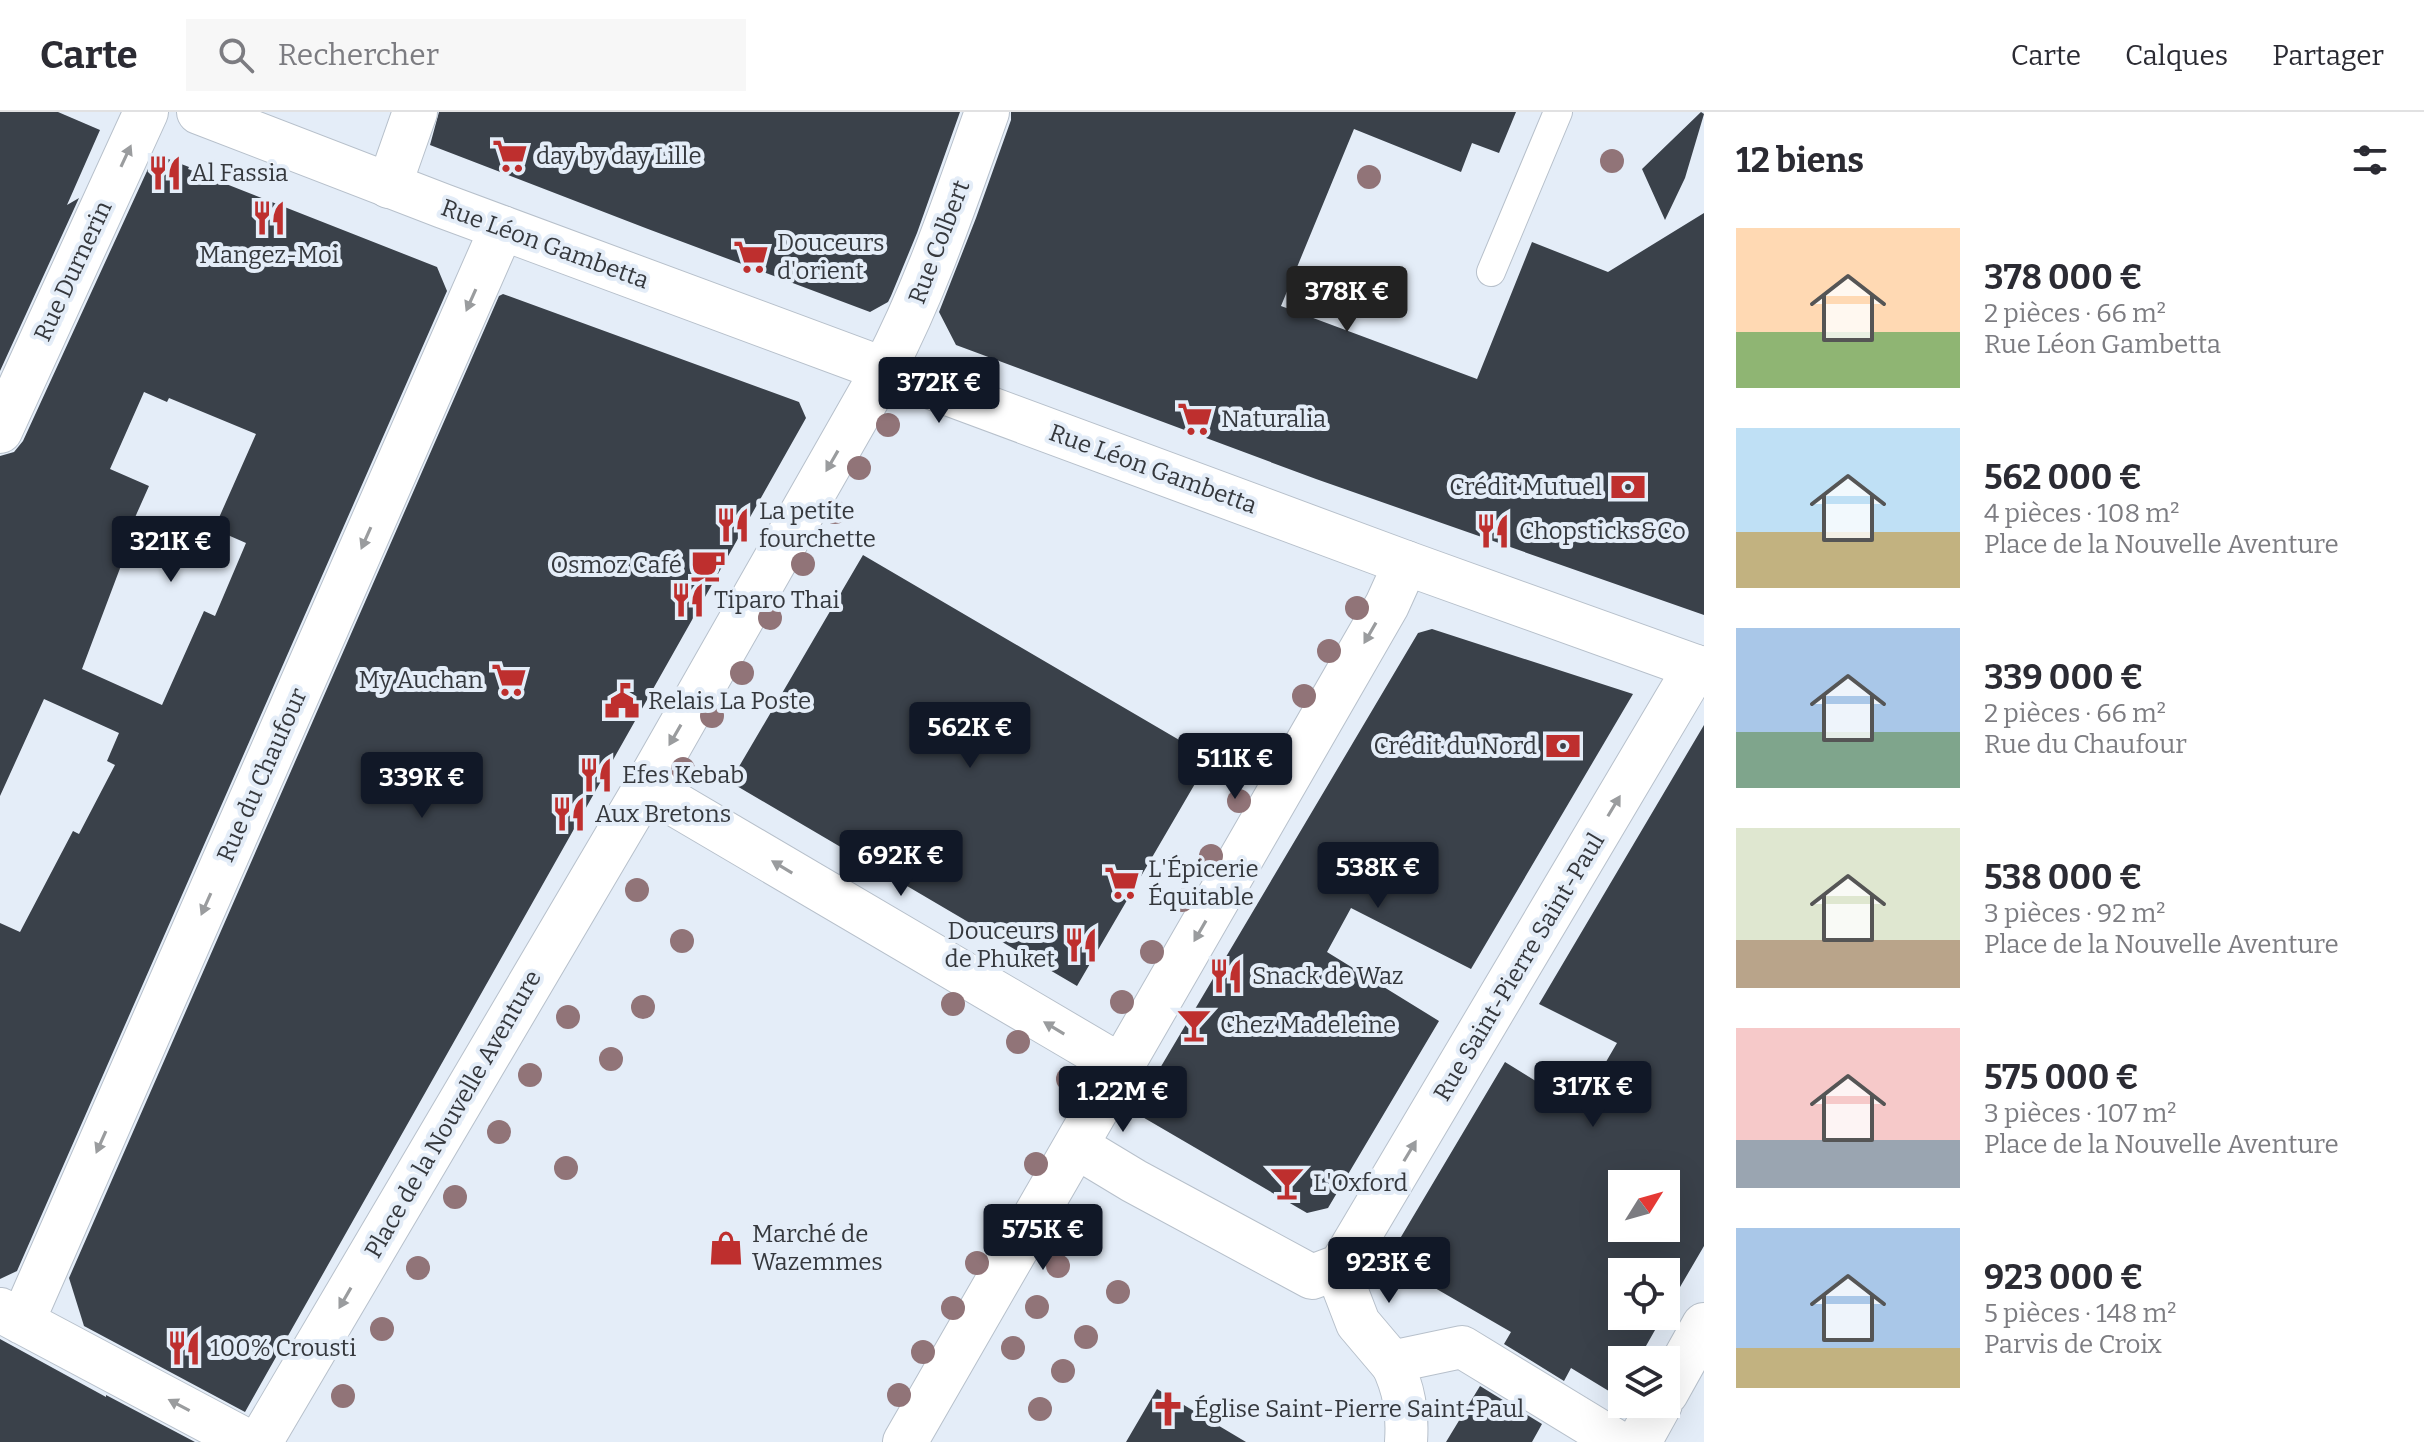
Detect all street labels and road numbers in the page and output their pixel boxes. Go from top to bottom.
street label: Rue Colbert [903,176,975,308]
street label: Rue Léon Gambetta [437,193,653,295]
street label: Rue Durnerin [28,197,118,345]
street label: Rue Léon Gambetta [1045,418,1261,520]
street label: Rue du Chaufour [211,683,313,866]
street label: Rue Saint-Pierre Saint-Paul [1428,828,1610,1106]
street label: Place de la Nouvelle Aventure [359,965,547,1263]

